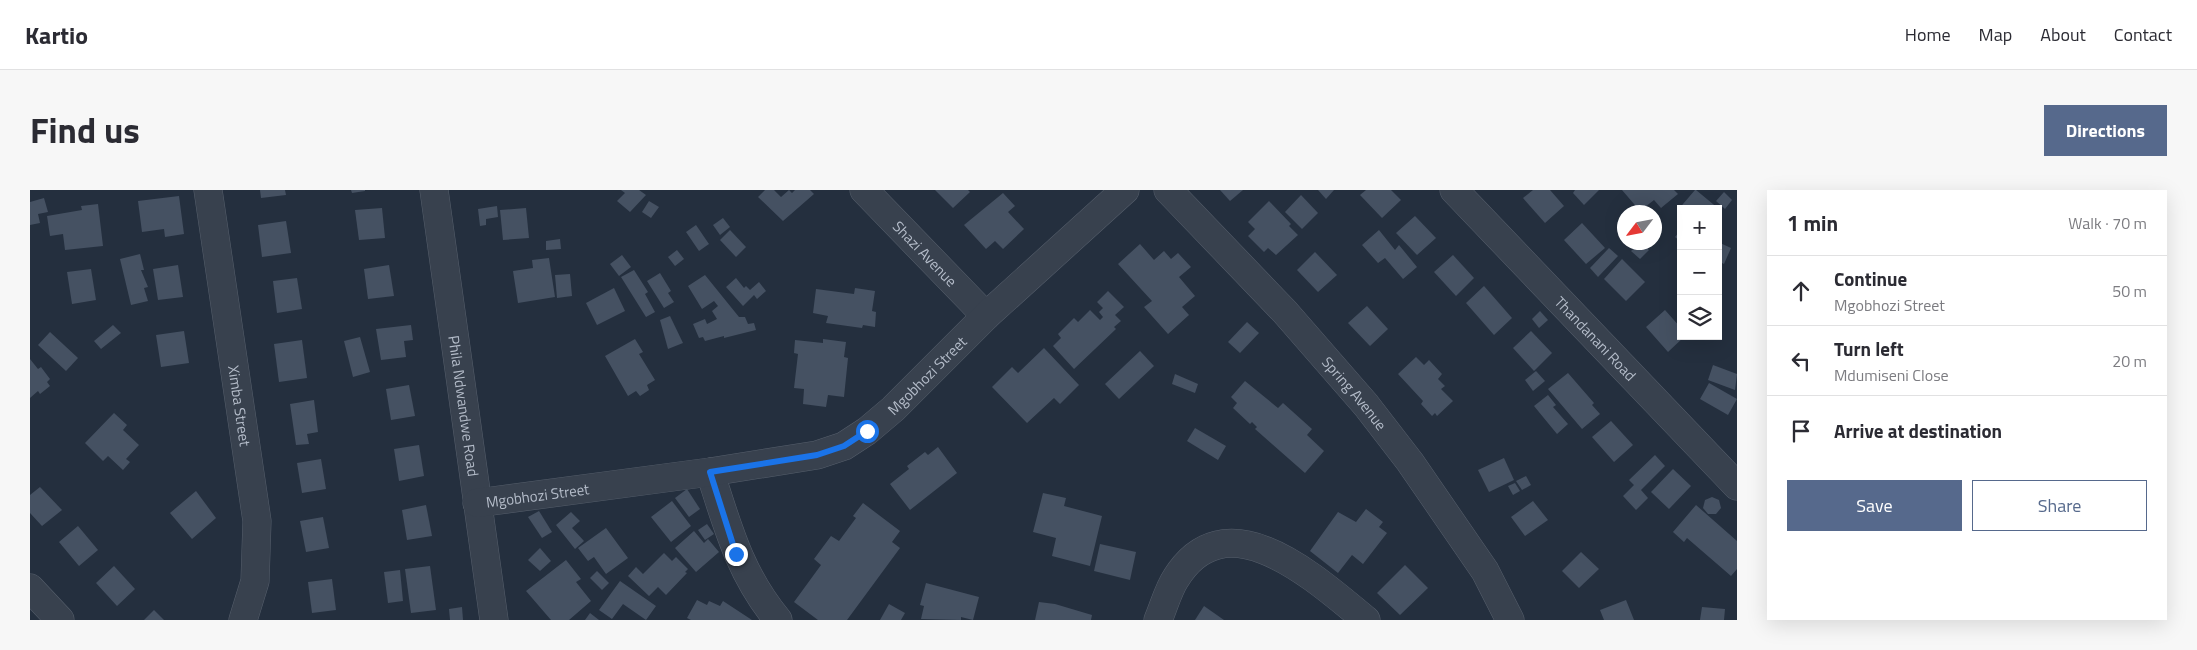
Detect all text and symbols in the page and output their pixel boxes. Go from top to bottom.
text: Kartio [25,17,88,53]
text: Home [1905,21,1951,48]
text: Map [1979,21,2012,48]
text: About [2040,21,2086,48]
text: Contact [2114,21,2172,48]
text: Find us [30,103,140,157]
button: Directions [2044,105,2167,156]
north arrow [1617,205,1662,250]
map controls [1677,205,1722,340]
button: + [1677,205,1722,250]
text: 1 min [1787,207,1838,239]
text: Walk · 70 m [2068,211,2147,235]
street label: Shazi Avenue [888,215,963,291]
button: − [1677,250,1722,295]
text: Continue [1834,264,1907,293]
icon: ahead [1787,277,1815,305]
text: 50 m [2112,279,2147,303]
street label: Thandanani Road [1549,291,1642,386]
text: Mgobhozi Street [1834,293,1945,317]
button: layers [1677,295,1722,340]
street label: Mgobhozi Street [882,330,972,420]
street label: Phila Ndwandwe Road [443,334,485,478]
text: Turn left [1834,334,1904,363]
icon: left [1787,347,1815,375]
text: 20 m [2112,349,2147,373]
street label: Spring Avenue [1317,351,1393,435]
text: Mdumiseni Close [1834,363,1949,387]
street label: Ximba Street [223,364,257,448]
text: Arrive at destination [1834,416,2002,445]
icon: arrive [1787,417,1815,445]
route start [856,420,879,443]
street label: Mgobhozi Street [484,477,591,513]
button: Save [1787,480,1962,531]
button: Share [1972,480,2147,531]
route end [725,543,748,566]

